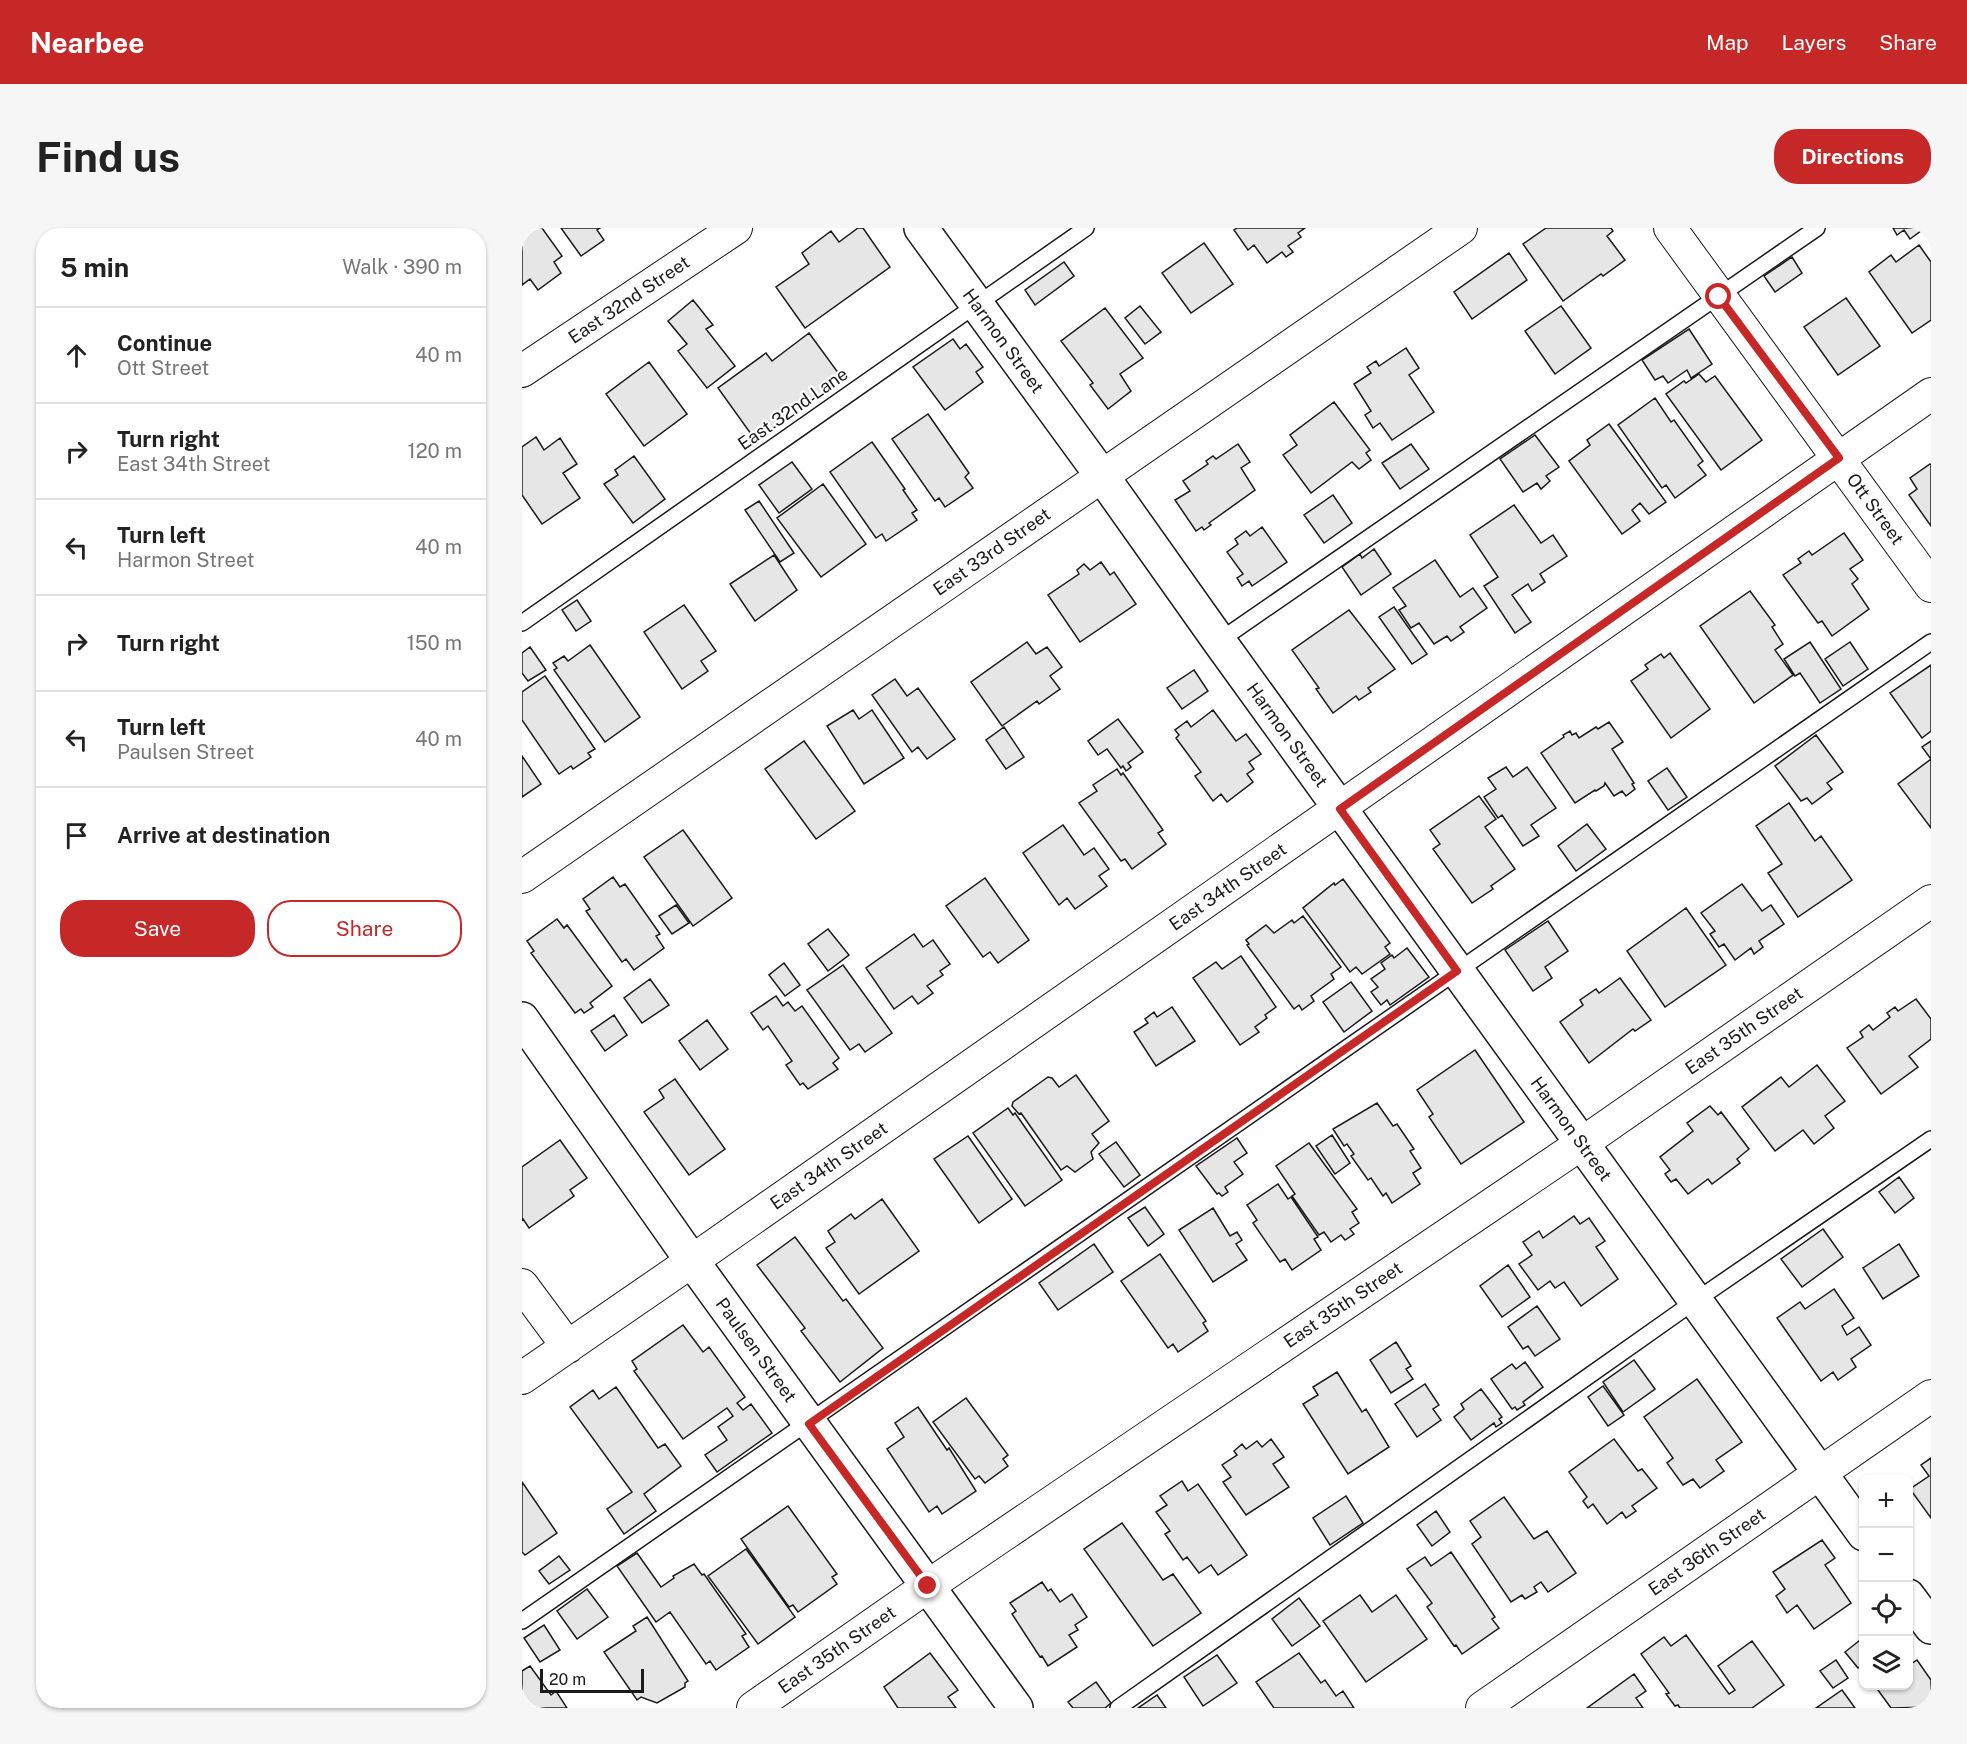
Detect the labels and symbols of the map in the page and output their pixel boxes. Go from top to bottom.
street label: East 32nd Street [564,251,693,348]
route start [1705,283,1731,309]
street label: Harmon Street [959,284,1048,397]
street label: East 32nd Lane [734,363,852,454]
street label: Ott Street [1842,469,1908,549]
street label: East 33rd Street [929,503,1054,600]
street label: Harmon Street [1243,678,1332,791]
street label: East 34th Street [1165,838,1290,935]
street label: East 35th Street [1681,982,1806,1079]
street label: Harmon Street [1527,1072,1616,1185]
street label: East 34th Street [766,1117,891,1214]
street label: East 35th Street [1279,1257,1406,1352]
street label: Paulsen Street [712,1294,801,1406]
street label: East 36th Street [1644,1503,1769,1600]
route end [914,1572,940,1598]
street label: East 35th Street [774,1601,899,1698]
scale bar [540,1666,644,1694]

